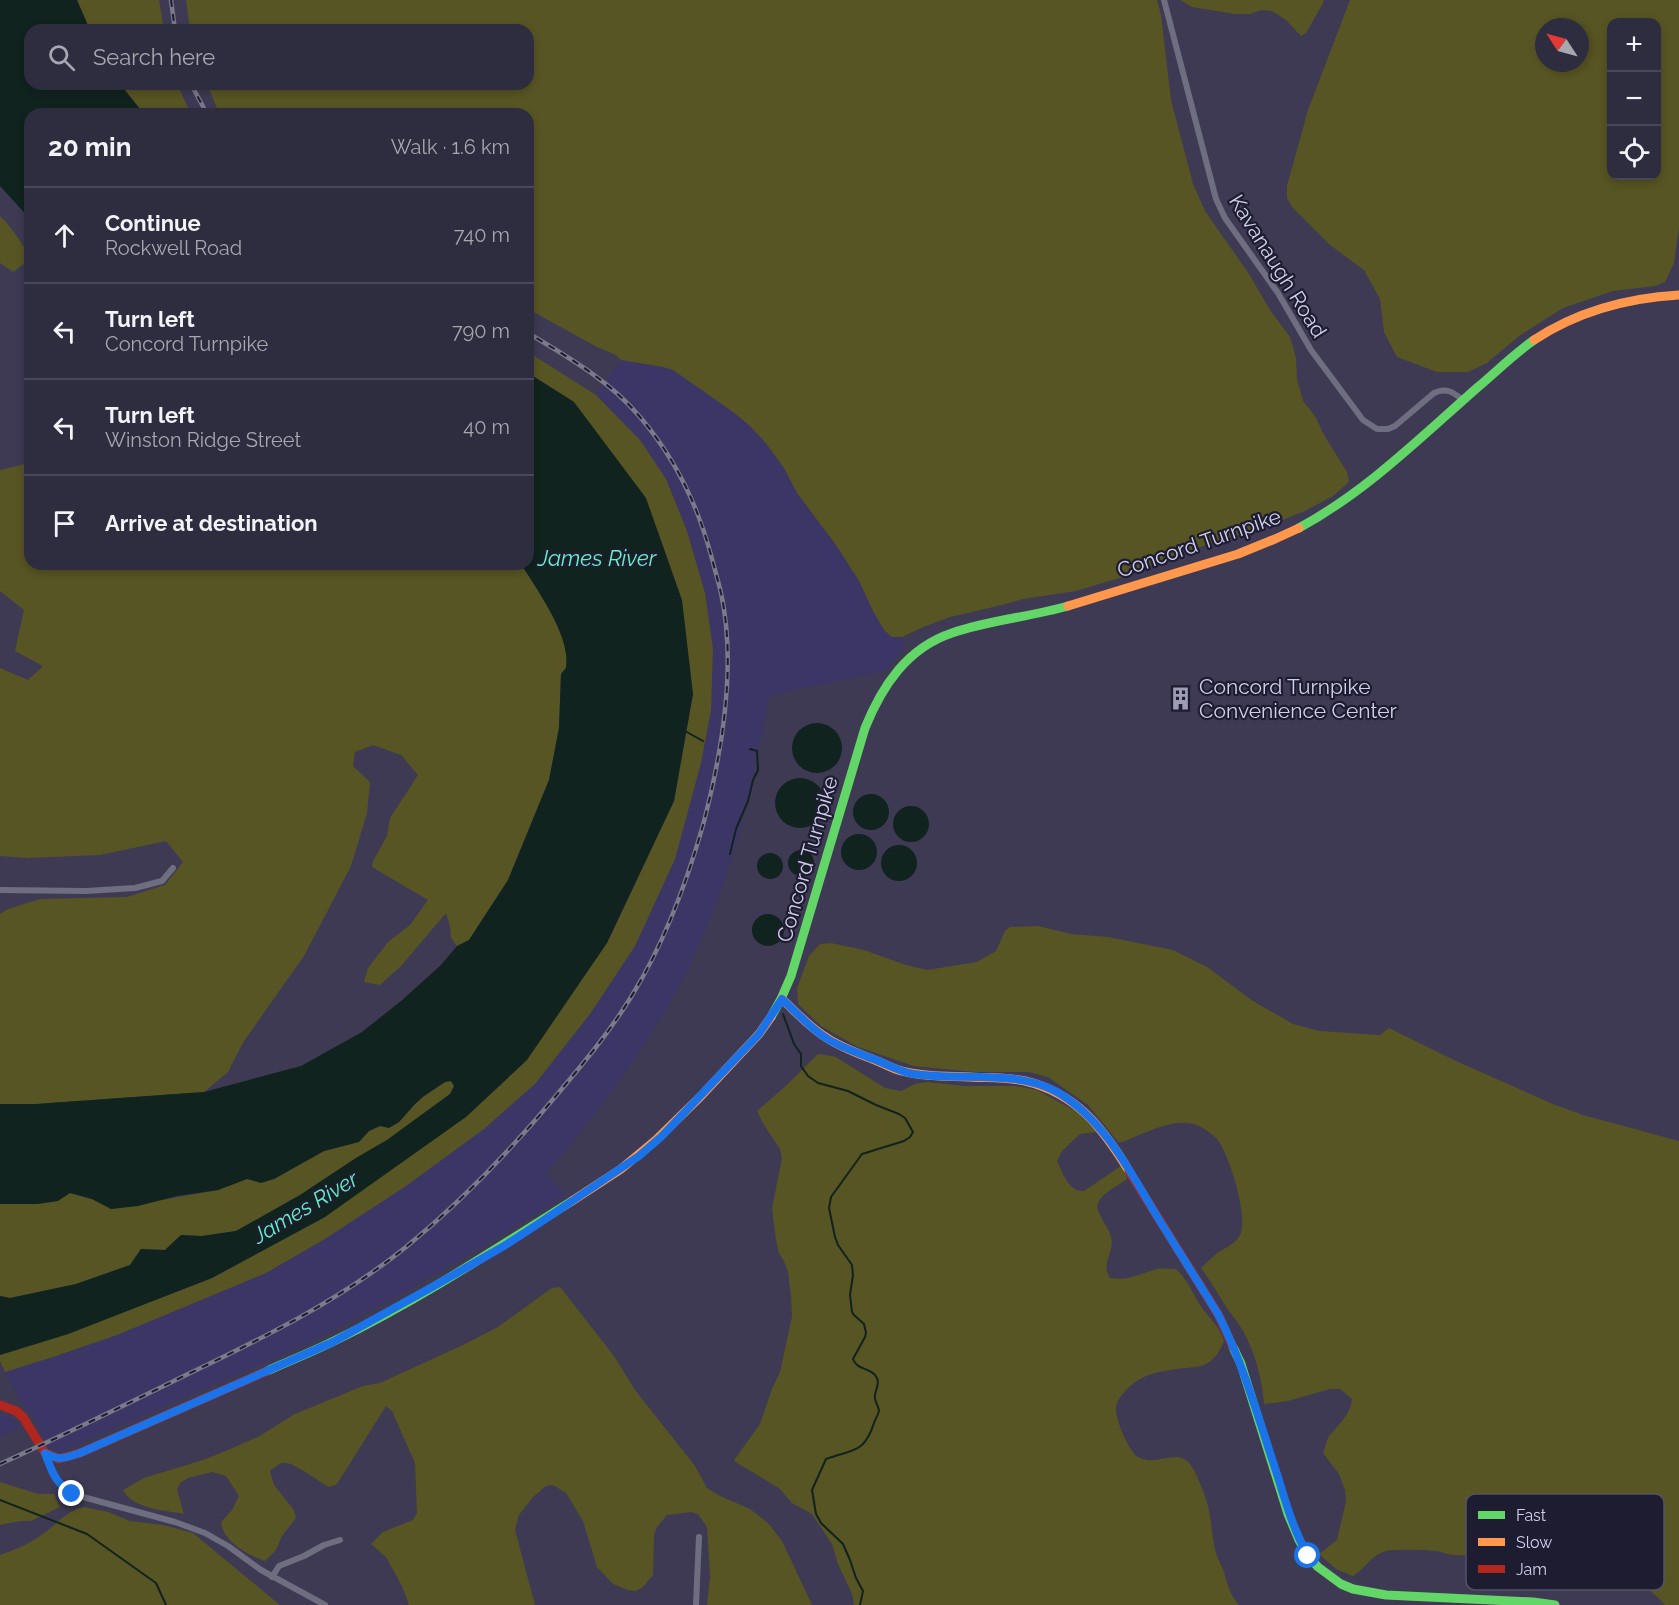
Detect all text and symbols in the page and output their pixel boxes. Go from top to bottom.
north arrow [1535,18,1589,72]
map controls [1607,18,1661,180]
button: + [1607,18,1661,72]
search box [24,24,534,90]
icon: search [45,41,78,74]
text: Search here [93,44,215,70]
button: − [1607,72,1661,126]
button: locate [1607,126,1661,180]
text: 20 min [48,132,131,162]
text: Walk · 1.6 km [391,135,510,159]
street label: Kavanaugh Road [1224,190,1332,342]
text: Continue [105,210,201,236]
icon: ahead [48,219,81,252]
text: 740 m [454,223,510,247]
text: Rockwell Road [105,236,242,260]
text: Turn left [105,306,195,332]
icon: left [48,315,81,348]
text: 790 m [452,319,510,343]
text: Concord Turnpike [105,332,268,356]
text: Turn left [105,402,195,428]
icon: left [48,411,81,444]
text: 40 m [463,415,510,439]
text: Winston Ridge Street [105,428,301,452]
street label: Concord Turnpike [1114,503,1284,583]
icon: arrive [48,507,81,540]
text: Arrive at destination [105,510,318,536]
water label: James River [537,545,658,571]
place label: Concord Turnpike Convenience Center [1199,674,1398,723]
building icon: Concord Turnpike Convenience Center [1168,685,1194,711]
street label: Concord Turnpike [771,773,843,945]
water label: James River [247,1165,364,1249]
route end [58,1480,84,1506]
legend [1466,1494,1664,1590]
text: Fast [1516,1506,1547,1525]
text: Slow [1516,1533,1552,1552]
route start [1294,1542,1320,1568]
text: Jam [1516,1560,1547,1579]

